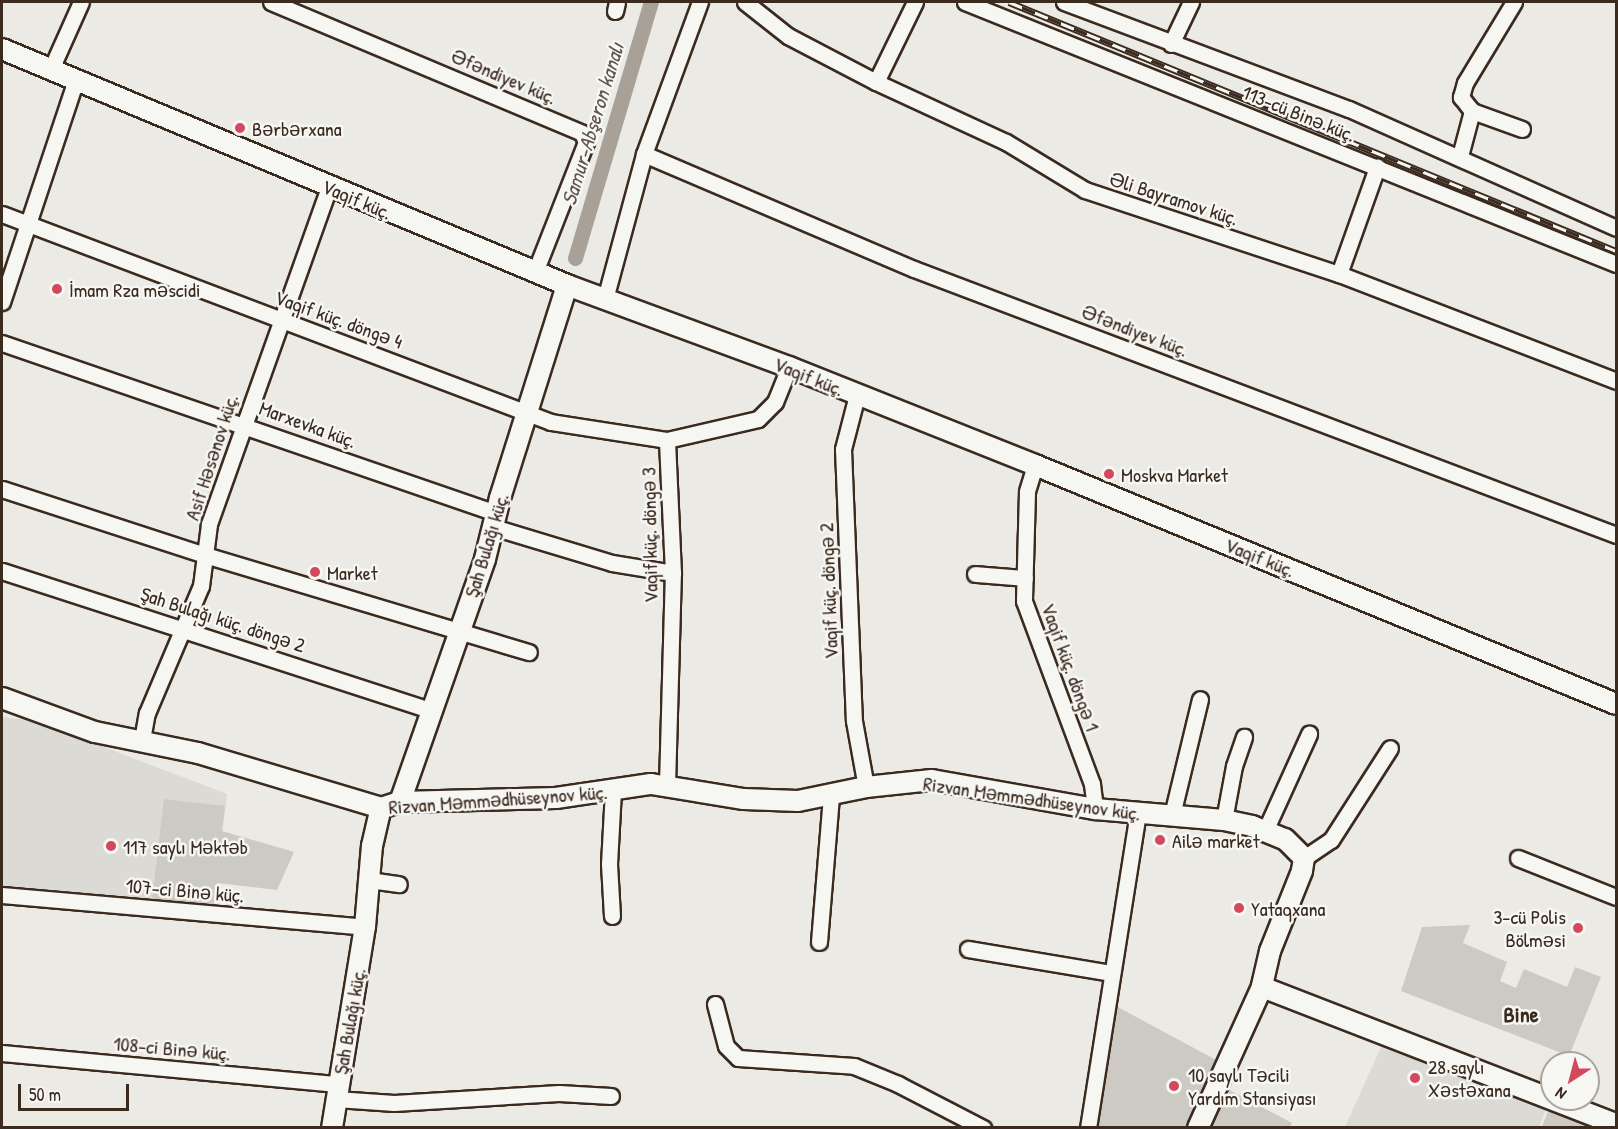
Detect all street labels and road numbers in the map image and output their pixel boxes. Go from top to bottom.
street label: Əfəndiyev küç. [448,43,560,109]
street label: 113-cü Binə küç. [1239,79,1359,147]
street label: Əli Bayramov küç. [1107,166,1241,230]
street label: Vaqif küç. [319,174,395,224]
street label: Vaqif küç. döngə 4 [272,285,406,353]
street label: Əfəndiyev küç. [1078,299,1192,361]
street label: Vaqif küç. [771,351,847,401]
street label: Asif Həsənov küç. [179,391,243,523]
street label: Marxevka küç. [256,395,360,453]
street label: Vaqif küç. döngə 3 [636,467,662,603]
street label: Şah Bulağı küç. [459,490,513,600]
street label: Vaqif küç. döngə 2 [814,522,842,660]
street label: Vaqif küç. [1222,532,1298,582]
street label: Şah Bulağı küç. döngə 2 [138,581,308,657]
street label: Vaqif küç. döngə 1 [1037,600,1105,734]
street label: Rizvan Məmmədhüseynov küç. [922,771,1142,825]
street label: Rizvan Məmmədhüseynov küç. [388,779,608,819]
street label: 107-ci Binə küç. [125,873,245,907]
street label: Şah Bulağı küç. [328,966,370,1076]
street label: 108-ci Binə küç. [112,1031,232,1065]

